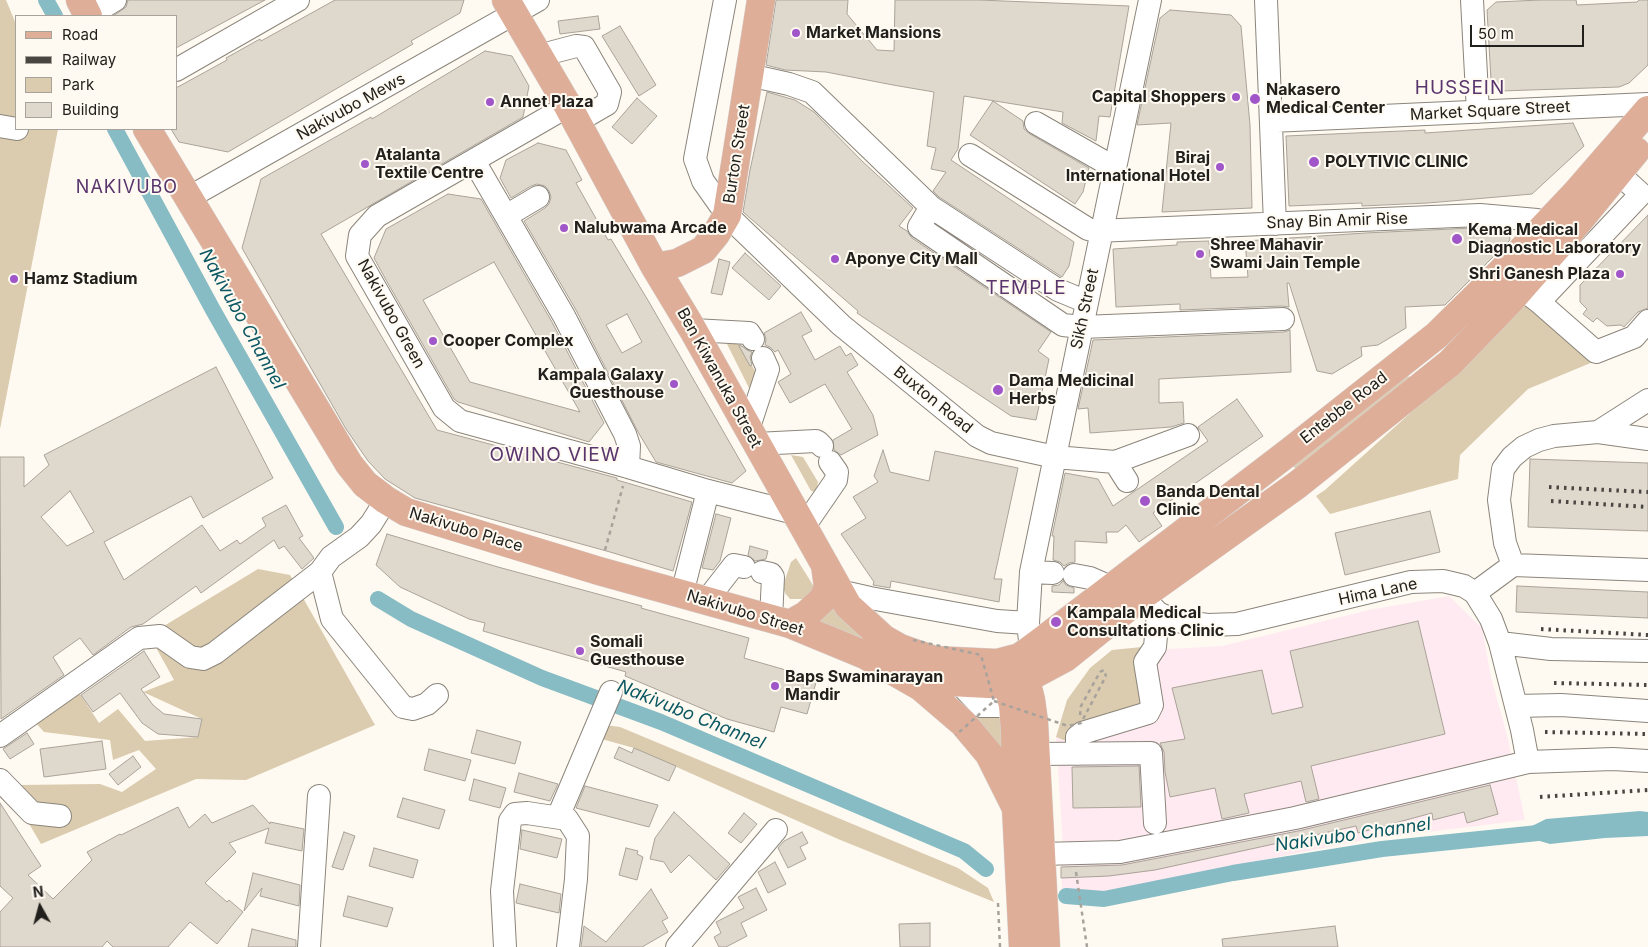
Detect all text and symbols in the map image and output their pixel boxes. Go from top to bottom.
legend [15,15,178,130]
scale bar [1473,15,1587,47]
place label: Market Mansions [806,23,941,43]
text: 50 m [1478,24,1514,43]
text: Road [62,25,98,44]
marker: Market Mansions [790,27,802,39]
text: Railway [62,50,116,69]
street label: Nakivubo Mews [293,69,409,145]
text: Park [62,75,94,94]
district label: HUSSEIN [1414,77,1506,99]
place label: Nakasero Medical Center [1266,80,1385,118]
place label: Capital Shoppers [1092,87,1226,107]
marker: Capital Shoppers [1230,91,1242,103]
place label: Annet Plaza [500,92,593,112]
marker: Nakasero Medical Center [1248,92,1262,106]
marker: Annet Plaza [484,96,496,108]
street label: Market Square Street [1409,97,1571,125]
text: Building [62,100,119,119]
street label: Burton Street [720,103,754,205]
place label: Atalanta Textile Centre [375,145,484,183]
place label: Biraj International Hotel [1066,148,1210,186]
place label: POLYTIVIC CLINIC [1325,152,1468,172]
marker: POLYTIVIC CLINIC [1307,155,1321,169]
marker: Atalanta Textile Centre [359,158,371,170]
marker: Biraj International Hotel [1214,161,1226,173]
district label: NAKIVUBO [75,177,179,199]
street label: Snay Bin Amir Rise [1266,209,1408,233]
place label: Nalubwama Arcade [574,218,727,238]
place label: Kema Medical Diagnostic Laboratory [1468,220,1641,258]
marker: Nalubwama Arcade [558,222,570,234]
marker: Kema Medical Diagnostic Laboratory [1450,232,1464,246]
place label: Shree Mahavir Swami Jain Temple [1210,235,1360,273]
water label: Nakivubo Channel [194,245,290,393]
marker: Shree Mahavir Swami Jain Temple [1194,248,1206,260]
place label: Aponye City Mall [845,249,978,269]
marker: Aponye City Mall [829,253,841,265]
street label: Nakivubo Green [353,256,429,372]
place label: Shri Ganesh Plaza [1469,264,1610,284]
street label: Sikh Street [1067,267,1103,351]
marker: Shri Ganesh Plaza [1614,268,1626,280]
place label: Hamz Stadium [24,269,137,289]
marker: Hamz Stadium [8,273,20,285]
district label: TEMPLE [985,277,1067,299]
street label: Ben Kiwanuka Street [673,305,765,451]
place label: Cooper Complex [443,331,574,351]
marker: Cooper Complex [427,335,439,347]
street label: Buxton Road [890,362,976,438]
place label: Kampala Galaxy Guesthouse [538,365,664,403]
street label: Entebbe Road [1297,368,1391,448]
place label: Dama Medicinal Herbs [1009,371,1134,409]
marker: Kampala Galaxy Guesthouse [668,378,680,390]
marker: Dama Medicinal Herbs [991,383,1005,397]
district label: OWINO VIEW [488,444,622,466]
place label: Banda Dental Clinic [1156,482,1260,520]
marker: Banda Dental Clinic [1138,494,1152,508]
street label: Nakivubo Place [407,504,525,556]
street label: Hima Lane [1337,574,1419,610]
street label: Nakivubo Street [684,586,806,640]
place label: Kampala Medical Consultations Clinic [1067,603,1224,641]
marker: Kampala Medical Consultations Clinic [1049,615,1063,629]
place label: Somali Guesthouse [590,632,685,670]
marker: Somali Guesthouse [574,645,586,657]
place label: Baps Swaminarayan Mandir [785,667,943,705]
water label: Nakivubo Channel [614,676,768,754]
marker: Baps Swaminarayan Mandir [769,680,781,692]
water label: Nakivubo Channel [1274,813,1432,857]
north arrow [15,882,65,932]
text: N [32,883,44,901]

